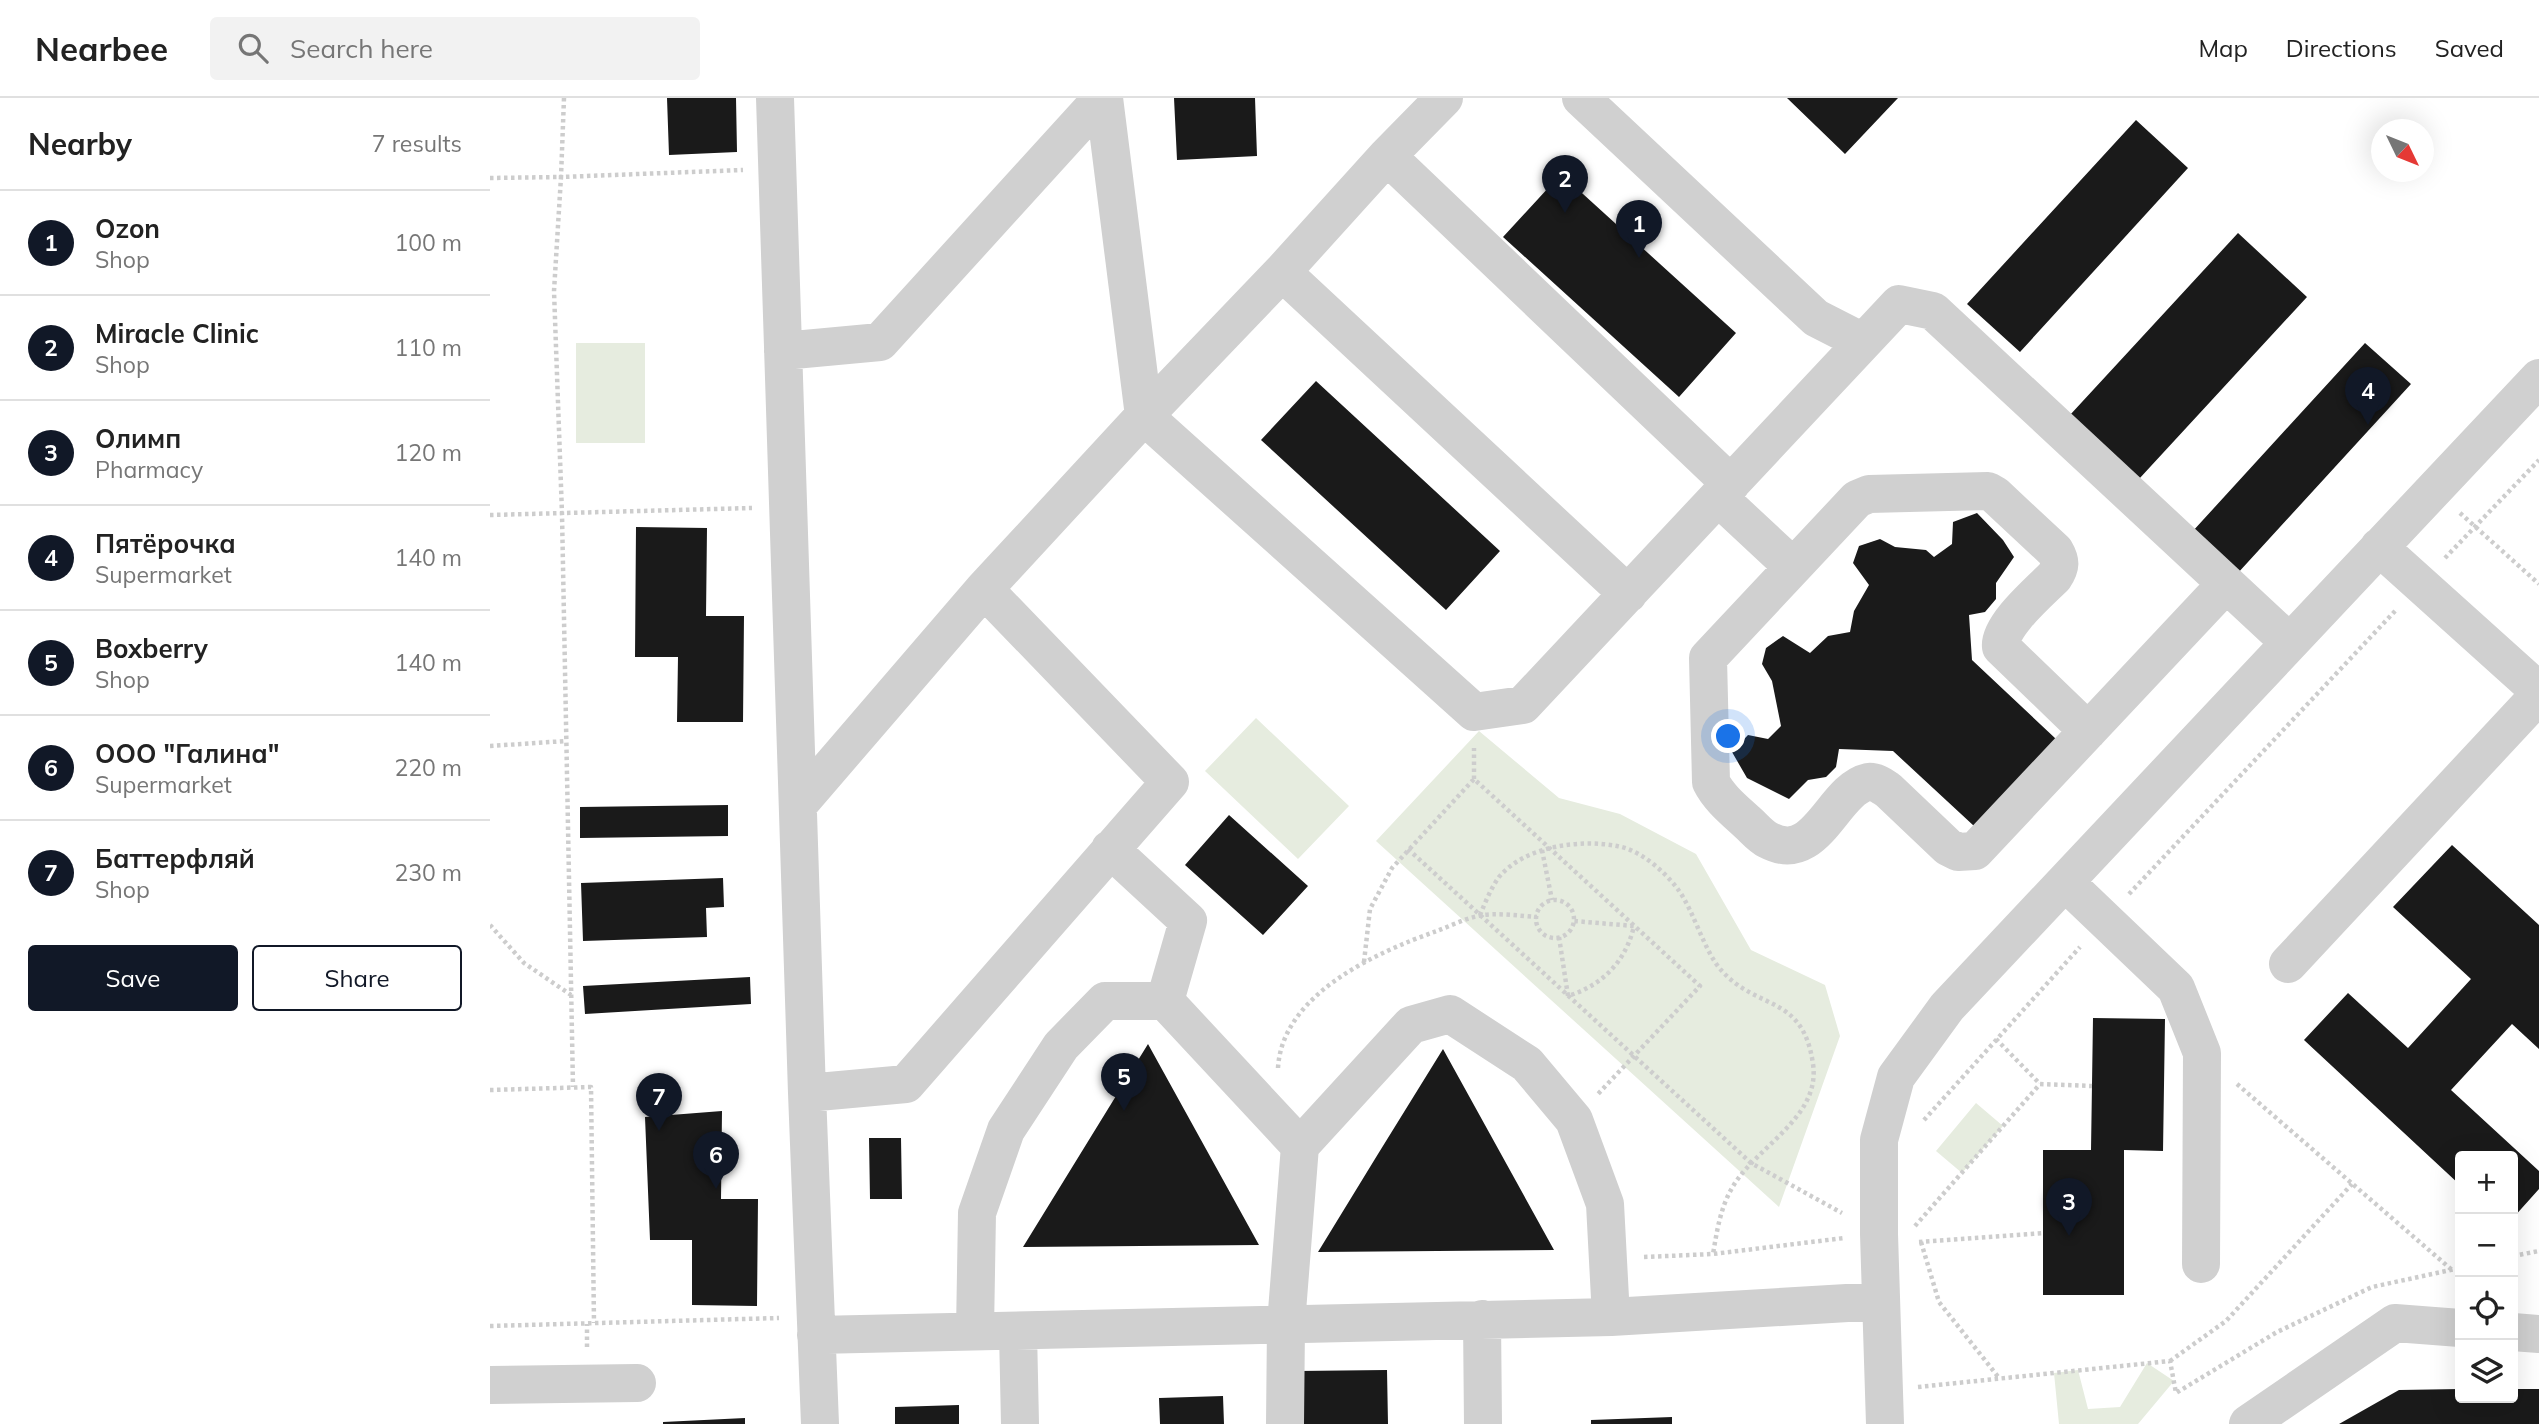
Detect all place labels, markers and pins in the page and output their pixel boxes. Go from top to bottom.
pin: 2 [1542,155,1588,213]
pin: 1 [1616,200,1662,258]
pin: 4 [2345,367,2391,425]
pin: 5 [1101,1053,1147,1111]
pin: 7 [636,1073,682,1131]
pin: 6 [693,1131,739,1189]
pin: 3 [2046,1178,2092,1236]

